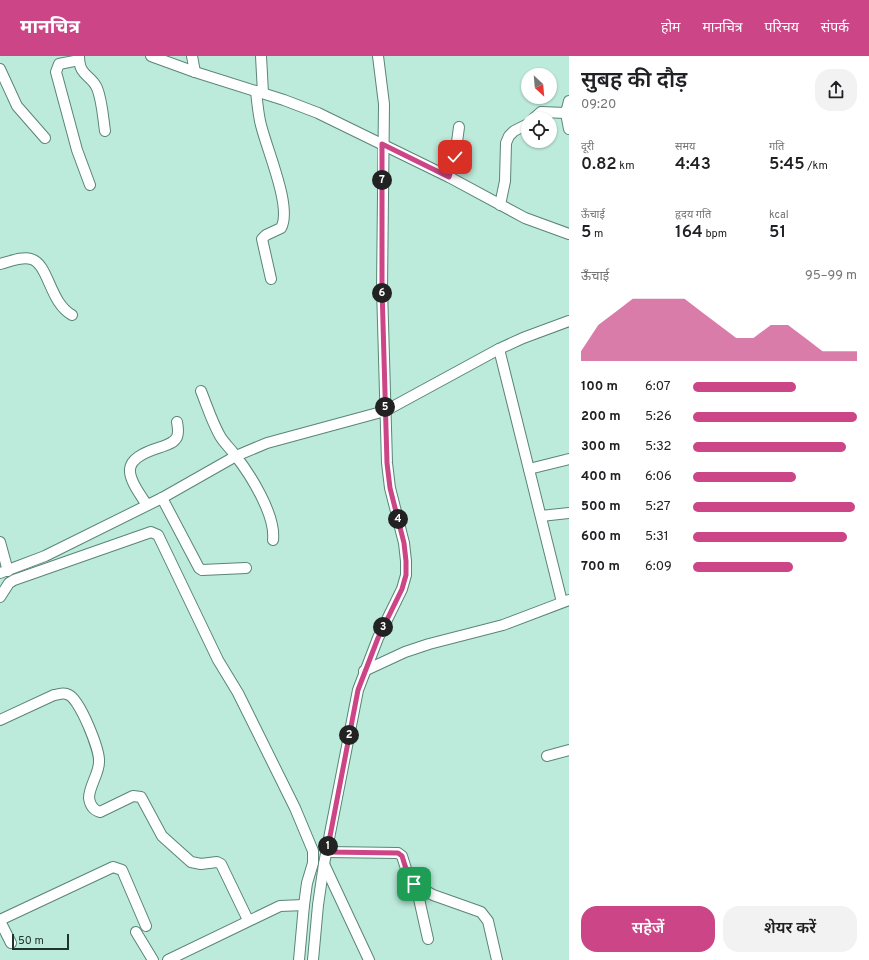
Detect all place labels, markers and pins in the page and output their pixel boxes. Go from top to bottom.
pin [438,140,472,174]
pin: 7 [372,170,392,190]
pin: 6 [372,283,392,303]
pin: 5 [375,397,395,417]
pin: 4 [388,509,408,529]
pin: 3 [373,617,393,637]
pin: 2 [339,725,359,745]
pin: 1 [318,836,338,856]
pin [397,867,431,901]

